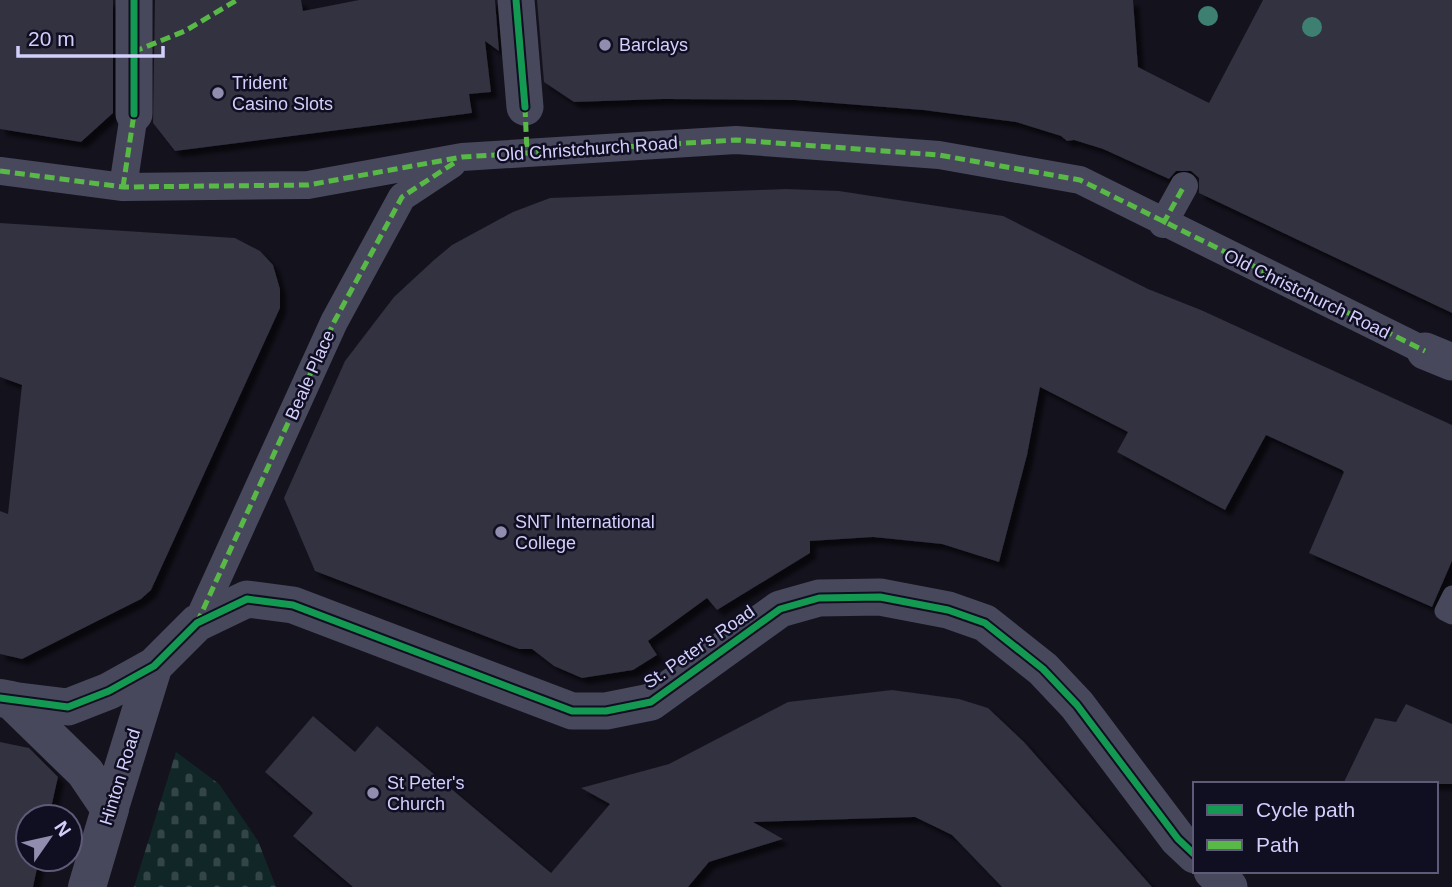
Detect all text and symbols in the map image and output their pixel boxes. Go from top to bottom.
scale bar [18,14,163,58]
text: 20 m [28,27,75,50]
place label: Barclays [619,35,688,55]
marker: Barclays [597,37,613,53]
place label: Trident Casino Slots [232,73,333,114]
marker: Trident Casino Slots [210,85,226,101]
street label: Old Christchurch Road [495,133,679,165]
street label: Old Christchurch Road [1221,245,1393,343]
street label: Beale Place [281,327,339,423]
place label: SNT International College [515,512,655,553]
marker: SNT International College [493,524,509,540]
street label: St. Peter's Road [640,601,758,693]
street label: Hinton Road [96,726,144,828]
place label: St Peter's Church [387,773,464,814]
legend [1193,782,1438,873]
marker: St Peter's Church [365,785,381,801]
text: Cycle path [1256,798,1355,821]
north arrow [14,803,84,873]
text: N [50,817,75,840]
text: Path [1256,833,1299,856]

